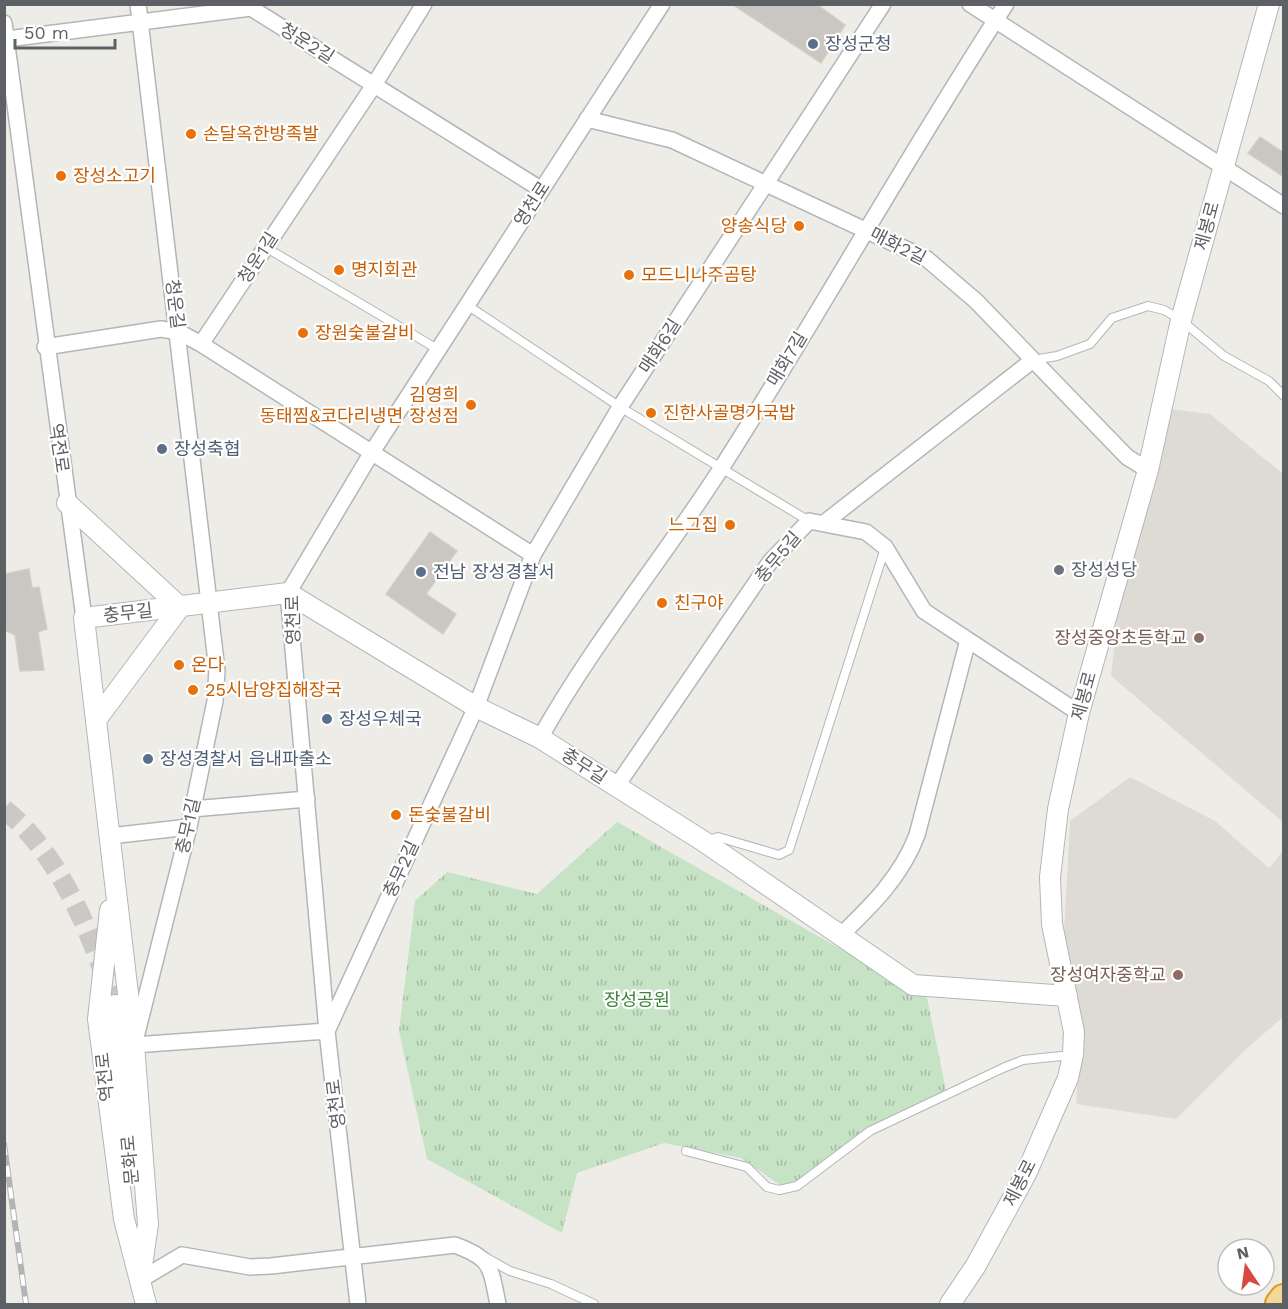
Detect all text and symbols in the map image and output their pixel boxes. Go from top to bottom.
scale bar [15,12,116,50]
street label: 청운2길 [276,18,338,67]
text: 50 m [24,22,69,43]
place label: 장성군청 [825,33,891,54]
marker: 장성군청 [806,37,820,51]
place label: 손달옥한방족발 [203,123,319,144]
marker: 손달옥한방족발 [184,127,198,141]
place label: 장성소고기 [73,165,156,186]
marker: 장성소고기 [54,169,68,183]
street label: 영천로 [509,177,554,230]
street label: 제봉로 [1190,199,1223,253]
place label: 양송식당 [721,215,787,236]
marker: 양송식당 [792,219,806,233]
street label: 매화2길 [867,223,930,269]
street label: 청운1길 [233,228,282,287]
place label: 명지회관 [351,259,418,280]
marker: 명지회관 [332,263,346,277]
place label: 모드니나주곰탕 [641,264,757,285]
marker: 모드니나주곰탕 [622,268,636,282]
street label: 청운길 [162,278,189,330]
street label: 매화6길 [634,315,685,377]
place label: 장원숯불갈비 [315,322,414,343]
marker: 장원숯불갈비 [296,326,310,340]
street label: 매화7길 [762,328,811,390]
place label: 김영희 동태찜&코다리냉면 장성점 [259,384,459,426]
marker: 김영희 동태찜&코다리냉면 장성점 [464,398,478,412]
place label: 진한사골명가국밥 [663,402,795,423]
marker: 진한사골명가국밥 [644,406,658,420]
street label: 역전로 [46,422,73,474]
place label: 장성축협 [174,438,240,459]
marker: 장성축협 [155,442,169,456]
place label: 느그집 [668,514,718,535]
marker: 느그집 [723,518,737,532]
street label: 충무5길 [750,527,805,586]
place label: 장성성당 [1071,559,1137,580]
place label: 전남 장성경찰서 [433,561,555,582]
marker: 장성성당 [1052,563,1066,577]
marker: 전남 장성경찰서 [414,565,428,579]
place label: 친구야 [674,592,724,613]
street label: 영천로 [282,595,303,645]
marker: 친구야 [655,596,669,610]
street label: 충무길 [102,599,154,626]
place label: 장성중앙초등학교 [1055,627,1187,648]
marker: 장성중앙초등학교 [1192,631,1206,645]
place label: 온다 [191,654,225,675]
marker: 온다 [172,658,186,672]
street label: 제봉로 [1067,669,1100,723]
place label: 25시남양집해장국 [205,679,342,700]
marker: 25시남양집해장국 [186,683,200,697]
place label: 장성우체국 [339,708,422,729]
marker: 장성우체국 [320,712,334,726]
street label: 충무길 [558,743,611,788]
place label: 장성경찰서 읍내파출소 [160,748,332,769]
marker: 장성경찰서 읍내파출소 [141,752,155,766]
street label: 충무1길 [171,796,204,856]
place label: 돈숯불갈비 [408,804,491,825]
marker: 돈숯불갈비 [389,808,403,822]
street label: 충무2길 [378,837,423,901]
place label: 장성여자중학교 [1050,964,1166,985]
marker: 장성여자중학교 [1171,968,1185,982]
park label: 장성공원 [604,989,670,1010]
street label: 역전로 [91,1051,118,1103]
street label: 영천로 [322,1078,349,1130]
street label: 문화로 [117,1134,142,1186]
street label: 제봉로 [999,1156,1040,1210]
north arrow [1216,1237,1276,1297]
text: N [1235,1242,1251,1263]

